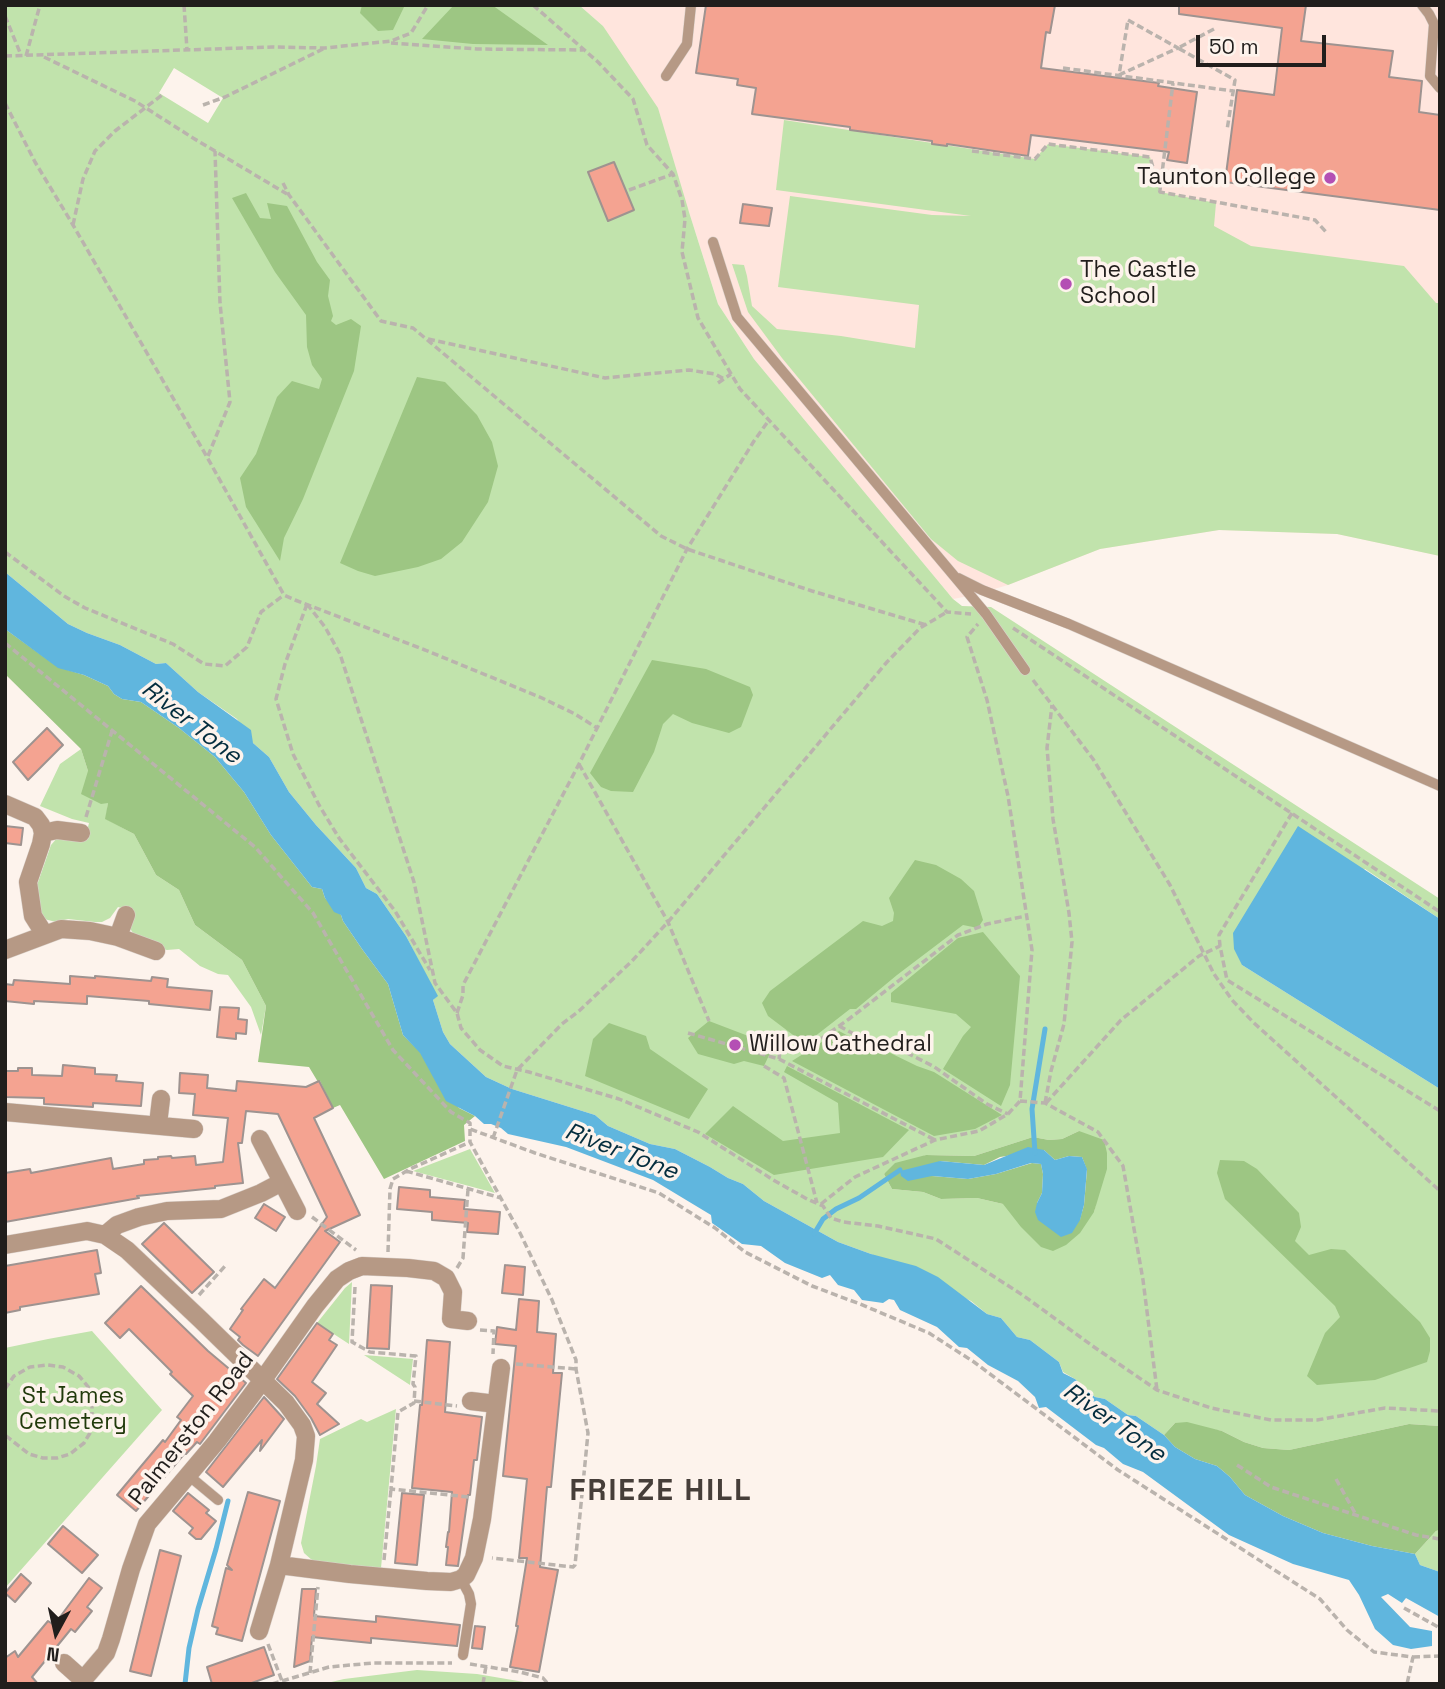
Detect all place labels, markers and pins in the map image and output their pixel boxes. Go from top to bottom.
place label: Taunton College [1137,164,1316,192]
marker: Taunton College [1322,170,1338,186]
place label: The Castle School [1080,257,1197,311]
marker: The Castle School [1058,276,1074,292]
place label: Willow Cathedral [749,1031,932,1059]
marker: Willow Cathedral [727,1037,743,1053]

